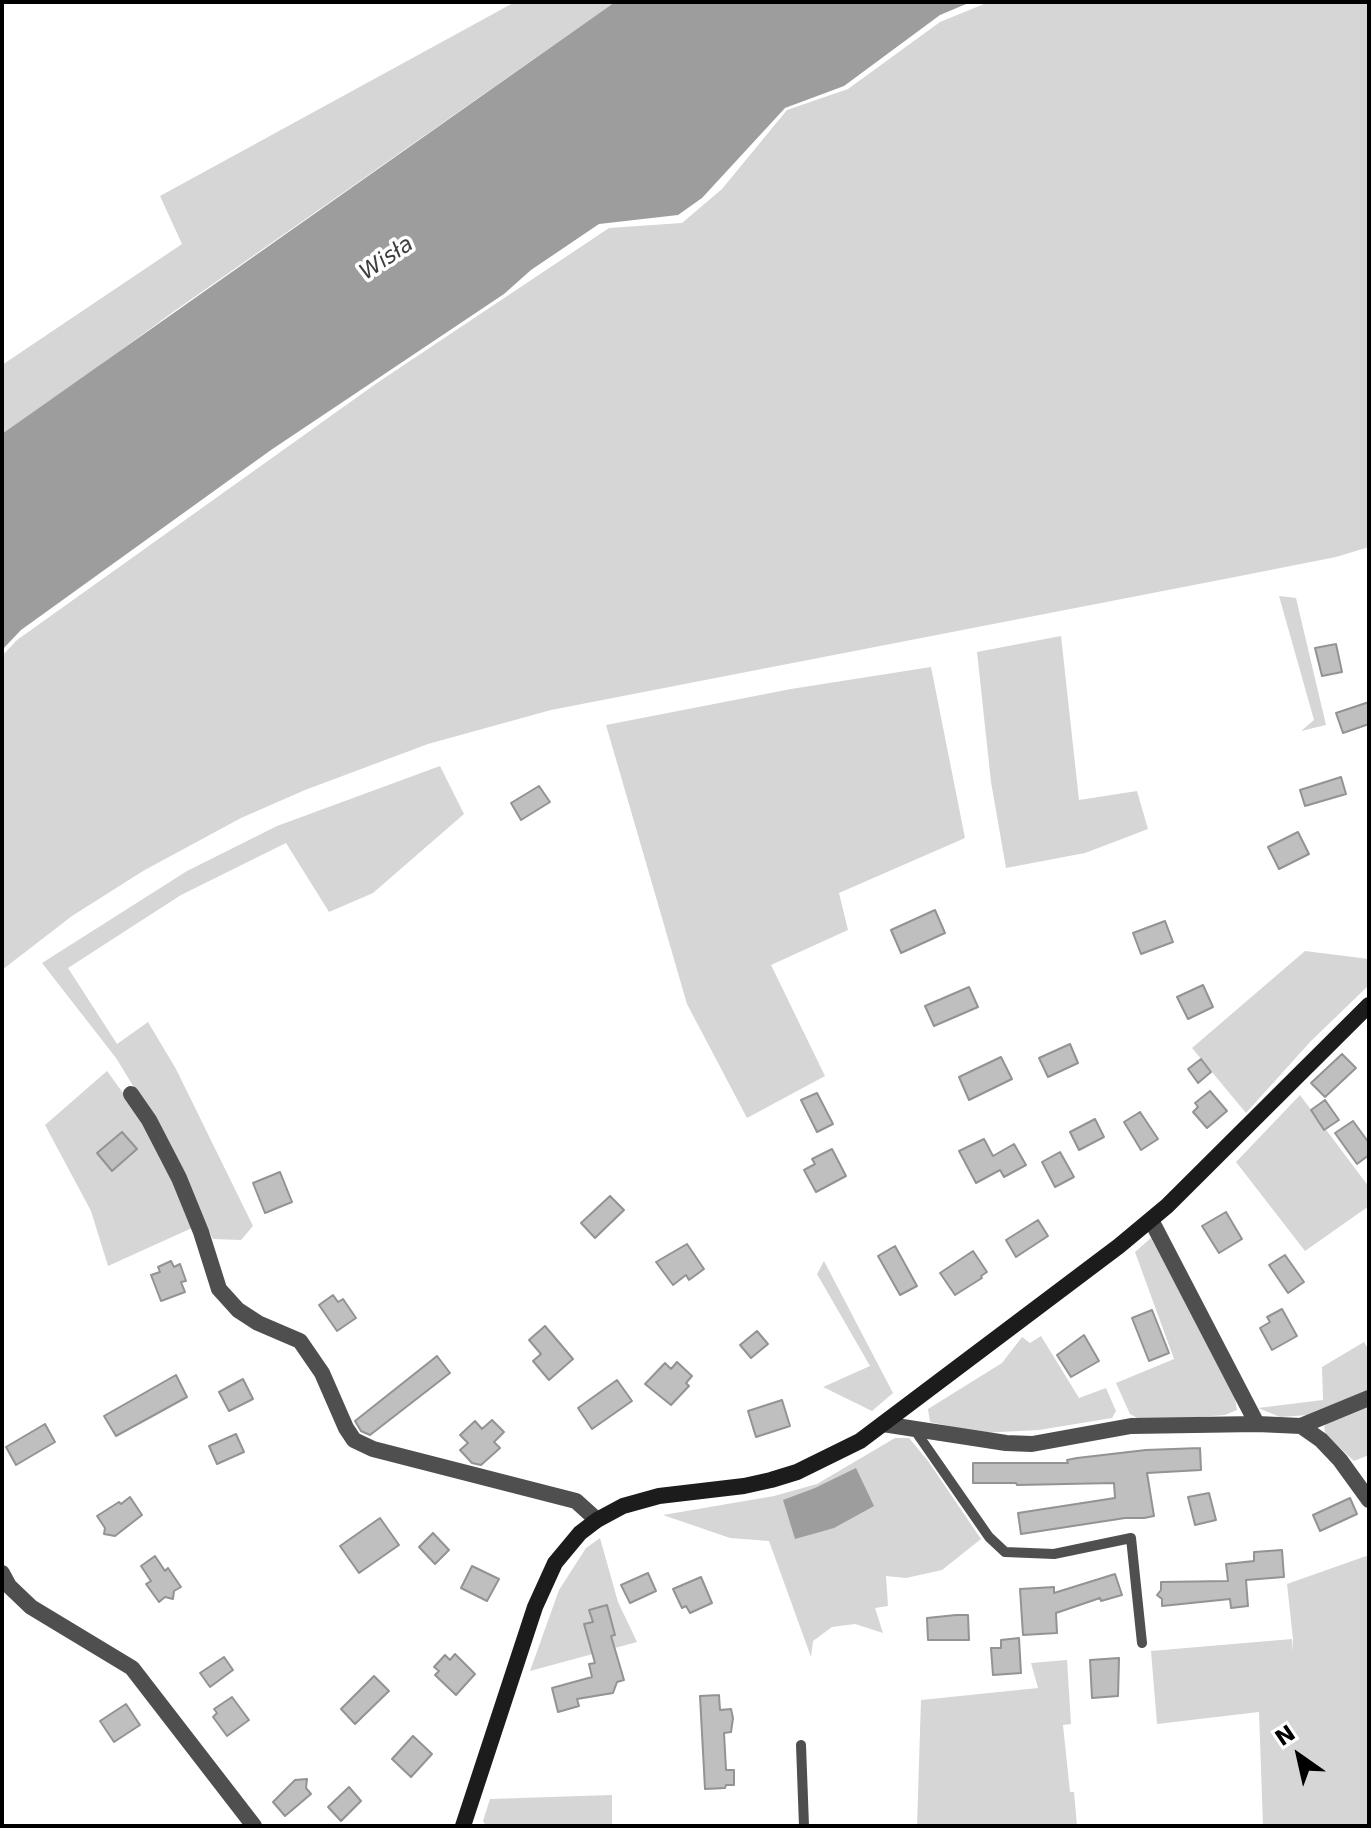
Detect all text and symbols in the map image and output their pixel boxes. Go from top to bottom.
water label: Wisła [355,232,419,286]
north arrow [1259,1716,1339,1796]
text: N [1271,1720,1300,1751]

